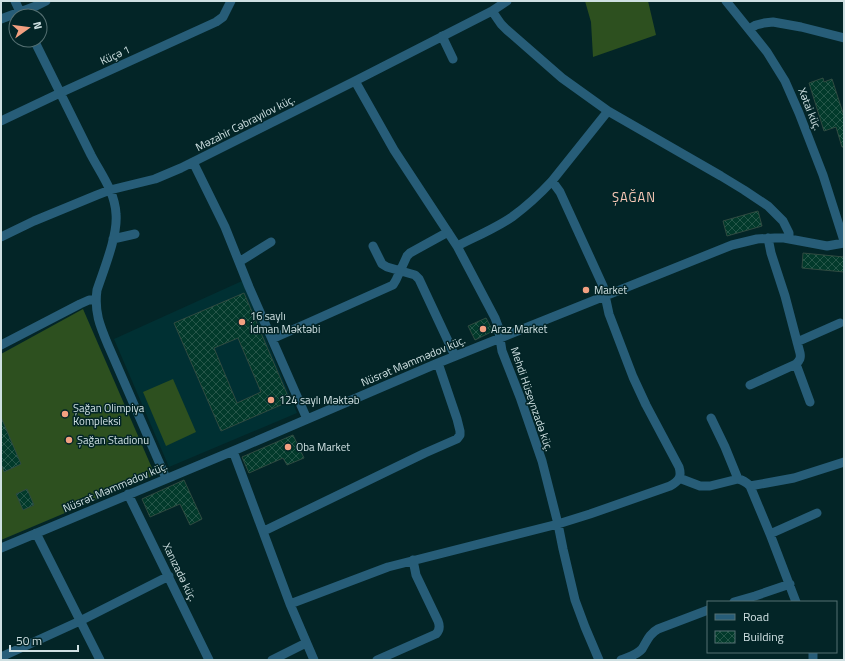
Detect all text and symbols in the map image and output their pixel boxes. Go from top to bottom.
north arrow [8,8,48,48]
text: N [29,20,46,31]
street label: Küçə 1 [97,41,133,69]
street label: Xətai küç. [794,85,826,133]
street label: Məzahir Cəbrayılov küç. [193,91,297,155]
district label: ŞAĞAN [612,187,656,207]
place label: Market [594,282,627,298]
marker: Market [581,285,591,295]
place label: 16 saylı İdman Məktəbi [250,308,320,337]
marker: 16 saylı İdman Məktəbi [237,317,247,327]
place label: Araz Market [491,321,548,337]
marker: Araz Market [478,324,488,334]
street label: Nüsrət Məmmədov küç. [358,332,468,390]
street label: Mehdi Hüseynzadə küç. [507,345,557,453]
place label: 124 saylı Məktəb [279,392,360,408]
marker: 124 saylı Məktəb [266,395,276,405]
place label: Şağan Olimpiya Kompleksi [73,400,145,429]
marker: Şağan Olimpiya Kompleksi [60,409,70,419]
place label: Şağan Stadionu [77,432,149,448]
marker: Şağan Stadionu [64,435,74,445]
place label: Oba Market [296,439,350,455]
marker: Oba Market [283,442,293,452]
street label: Nüsrət Məmmədov küç. [60,458,170,516]
street label: Xanızadə küç. [159,540,201,604]
legend [707,601,837,653]
text: Road [743,607,769,626]
scale bar [10,627,78,653]
text: Building [743,627,784,646]
text: 50 m [16,631,42,650]

